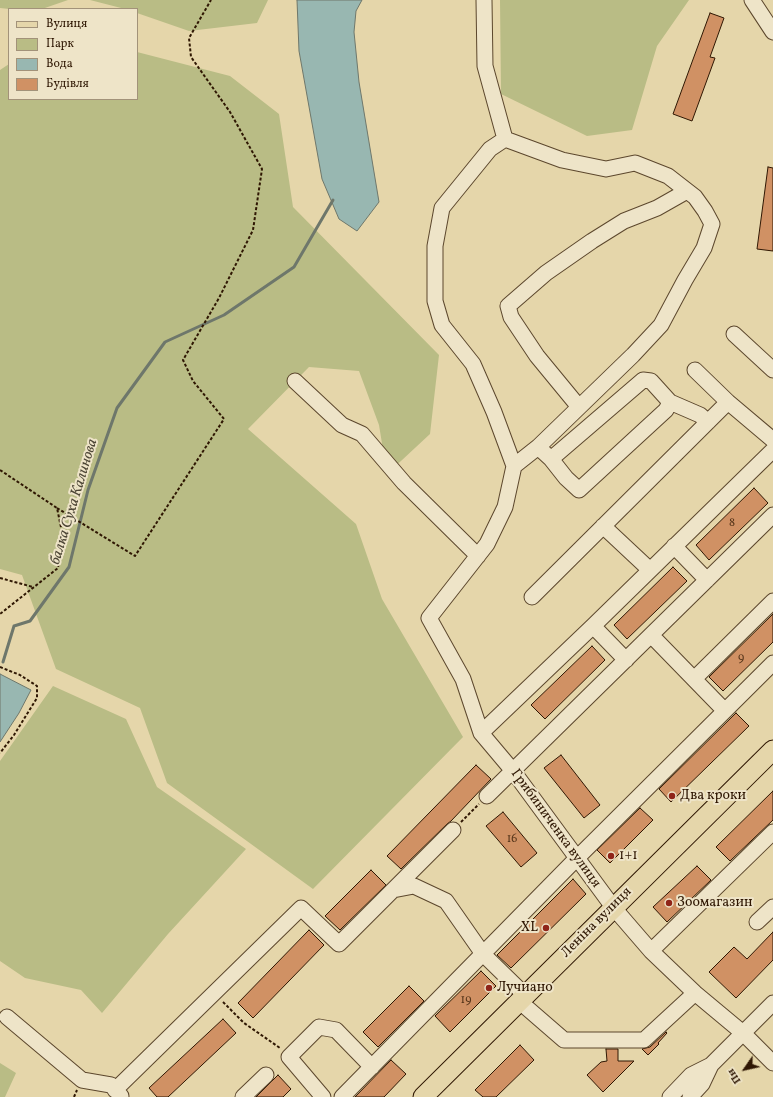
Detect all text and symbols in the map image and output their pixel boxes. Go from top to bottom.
legend [8,8,138,100]
text: Вулиця [46,16,87,32]
text: Парк [46,36,74,52]
text: Вода [46,56,73,72]
text: Будівля [46,76,89,92]
water label: балка Суха Калинова [47,437,103,567]
house number: 8 [729,517,735,531]
house number: 9 [738,652,744,666]
street label: Грибиниченка вулиця [506,766,604,892]
place label: Два кроки [680,788,746,804]
marker: Два кроки [667,791,677,801]
house number: 16 [507,833,517,847]
place label: 1+1 [619,848,638,864]
marker: 1+1 [606,851,616,861]
street label: Леніна вулиця [558,884,636,962]
place label: Зоомагазин [677,895,752,911]
marker: Зоомагазин [664,898,674,908]
place label: XL [521,920,538,936]
marker: XL [541,923,551,933]
place label: Лучиано [497,980,553,996]
marker: Лучиано [484,983,494,993]
house number: 19 [461,994,471,1008]
north arrow [725,1049,765,1089]
text: Пн [724,1065,745,1087]

